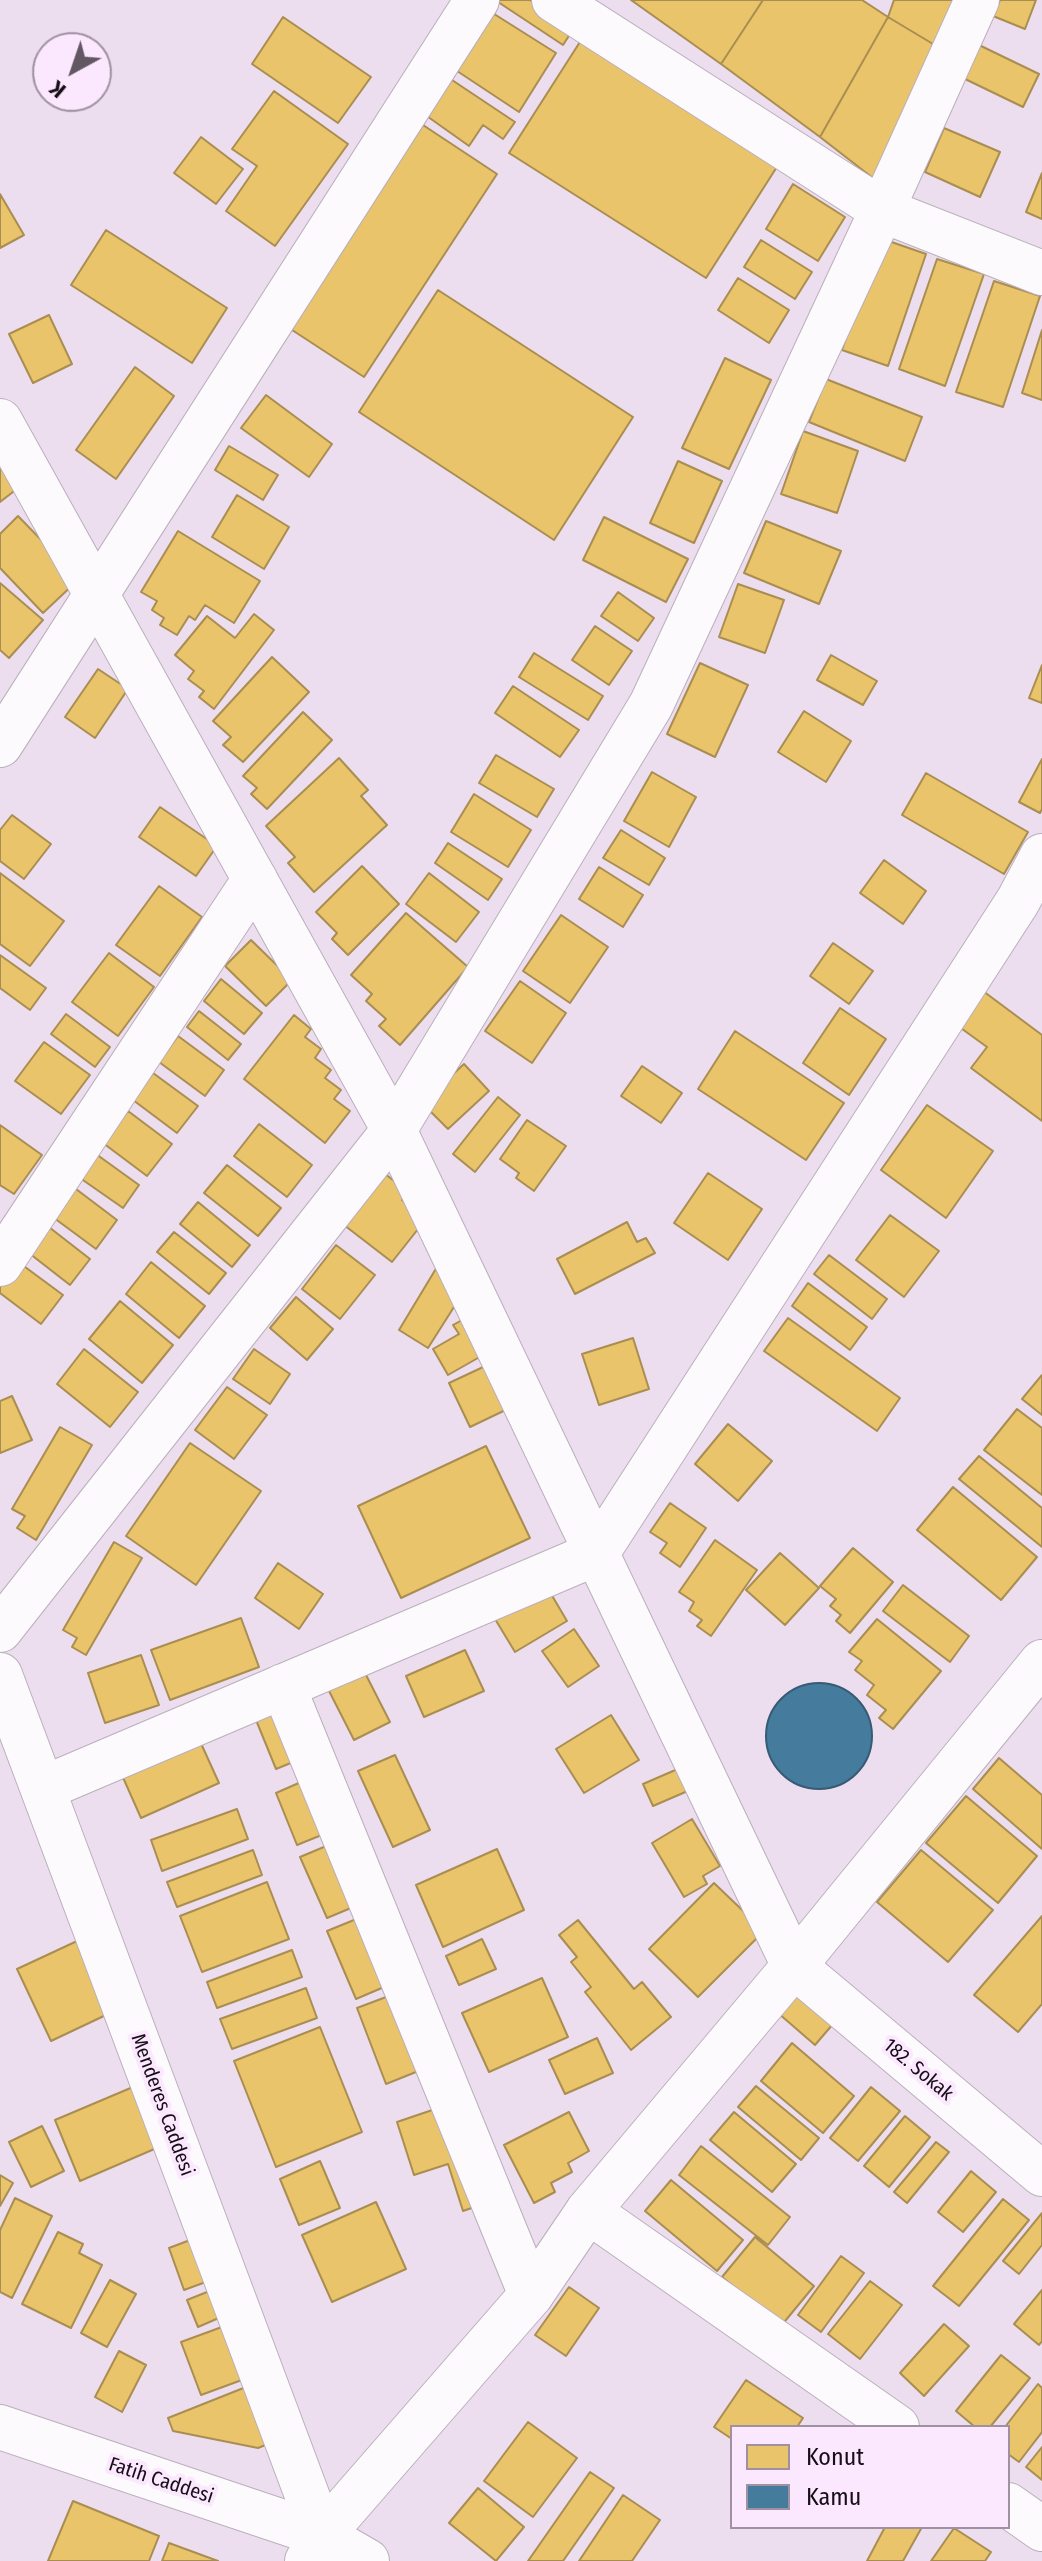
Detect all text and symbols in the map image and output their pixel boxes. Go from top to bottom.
north arrow [32,32,112,112]
text: K [44,75,71,104]
street label: Menderes Caddesi [125,2031,199,2179]
street label: 182. Sokak [878,2034,958,2106]
legend [730,2425,1010,2529]
text: Konut [806,2443,864,2471]
street label: Fatih Caddesi [106,2453,216,2509]
text: Kamu [806,2483,861,2511]

